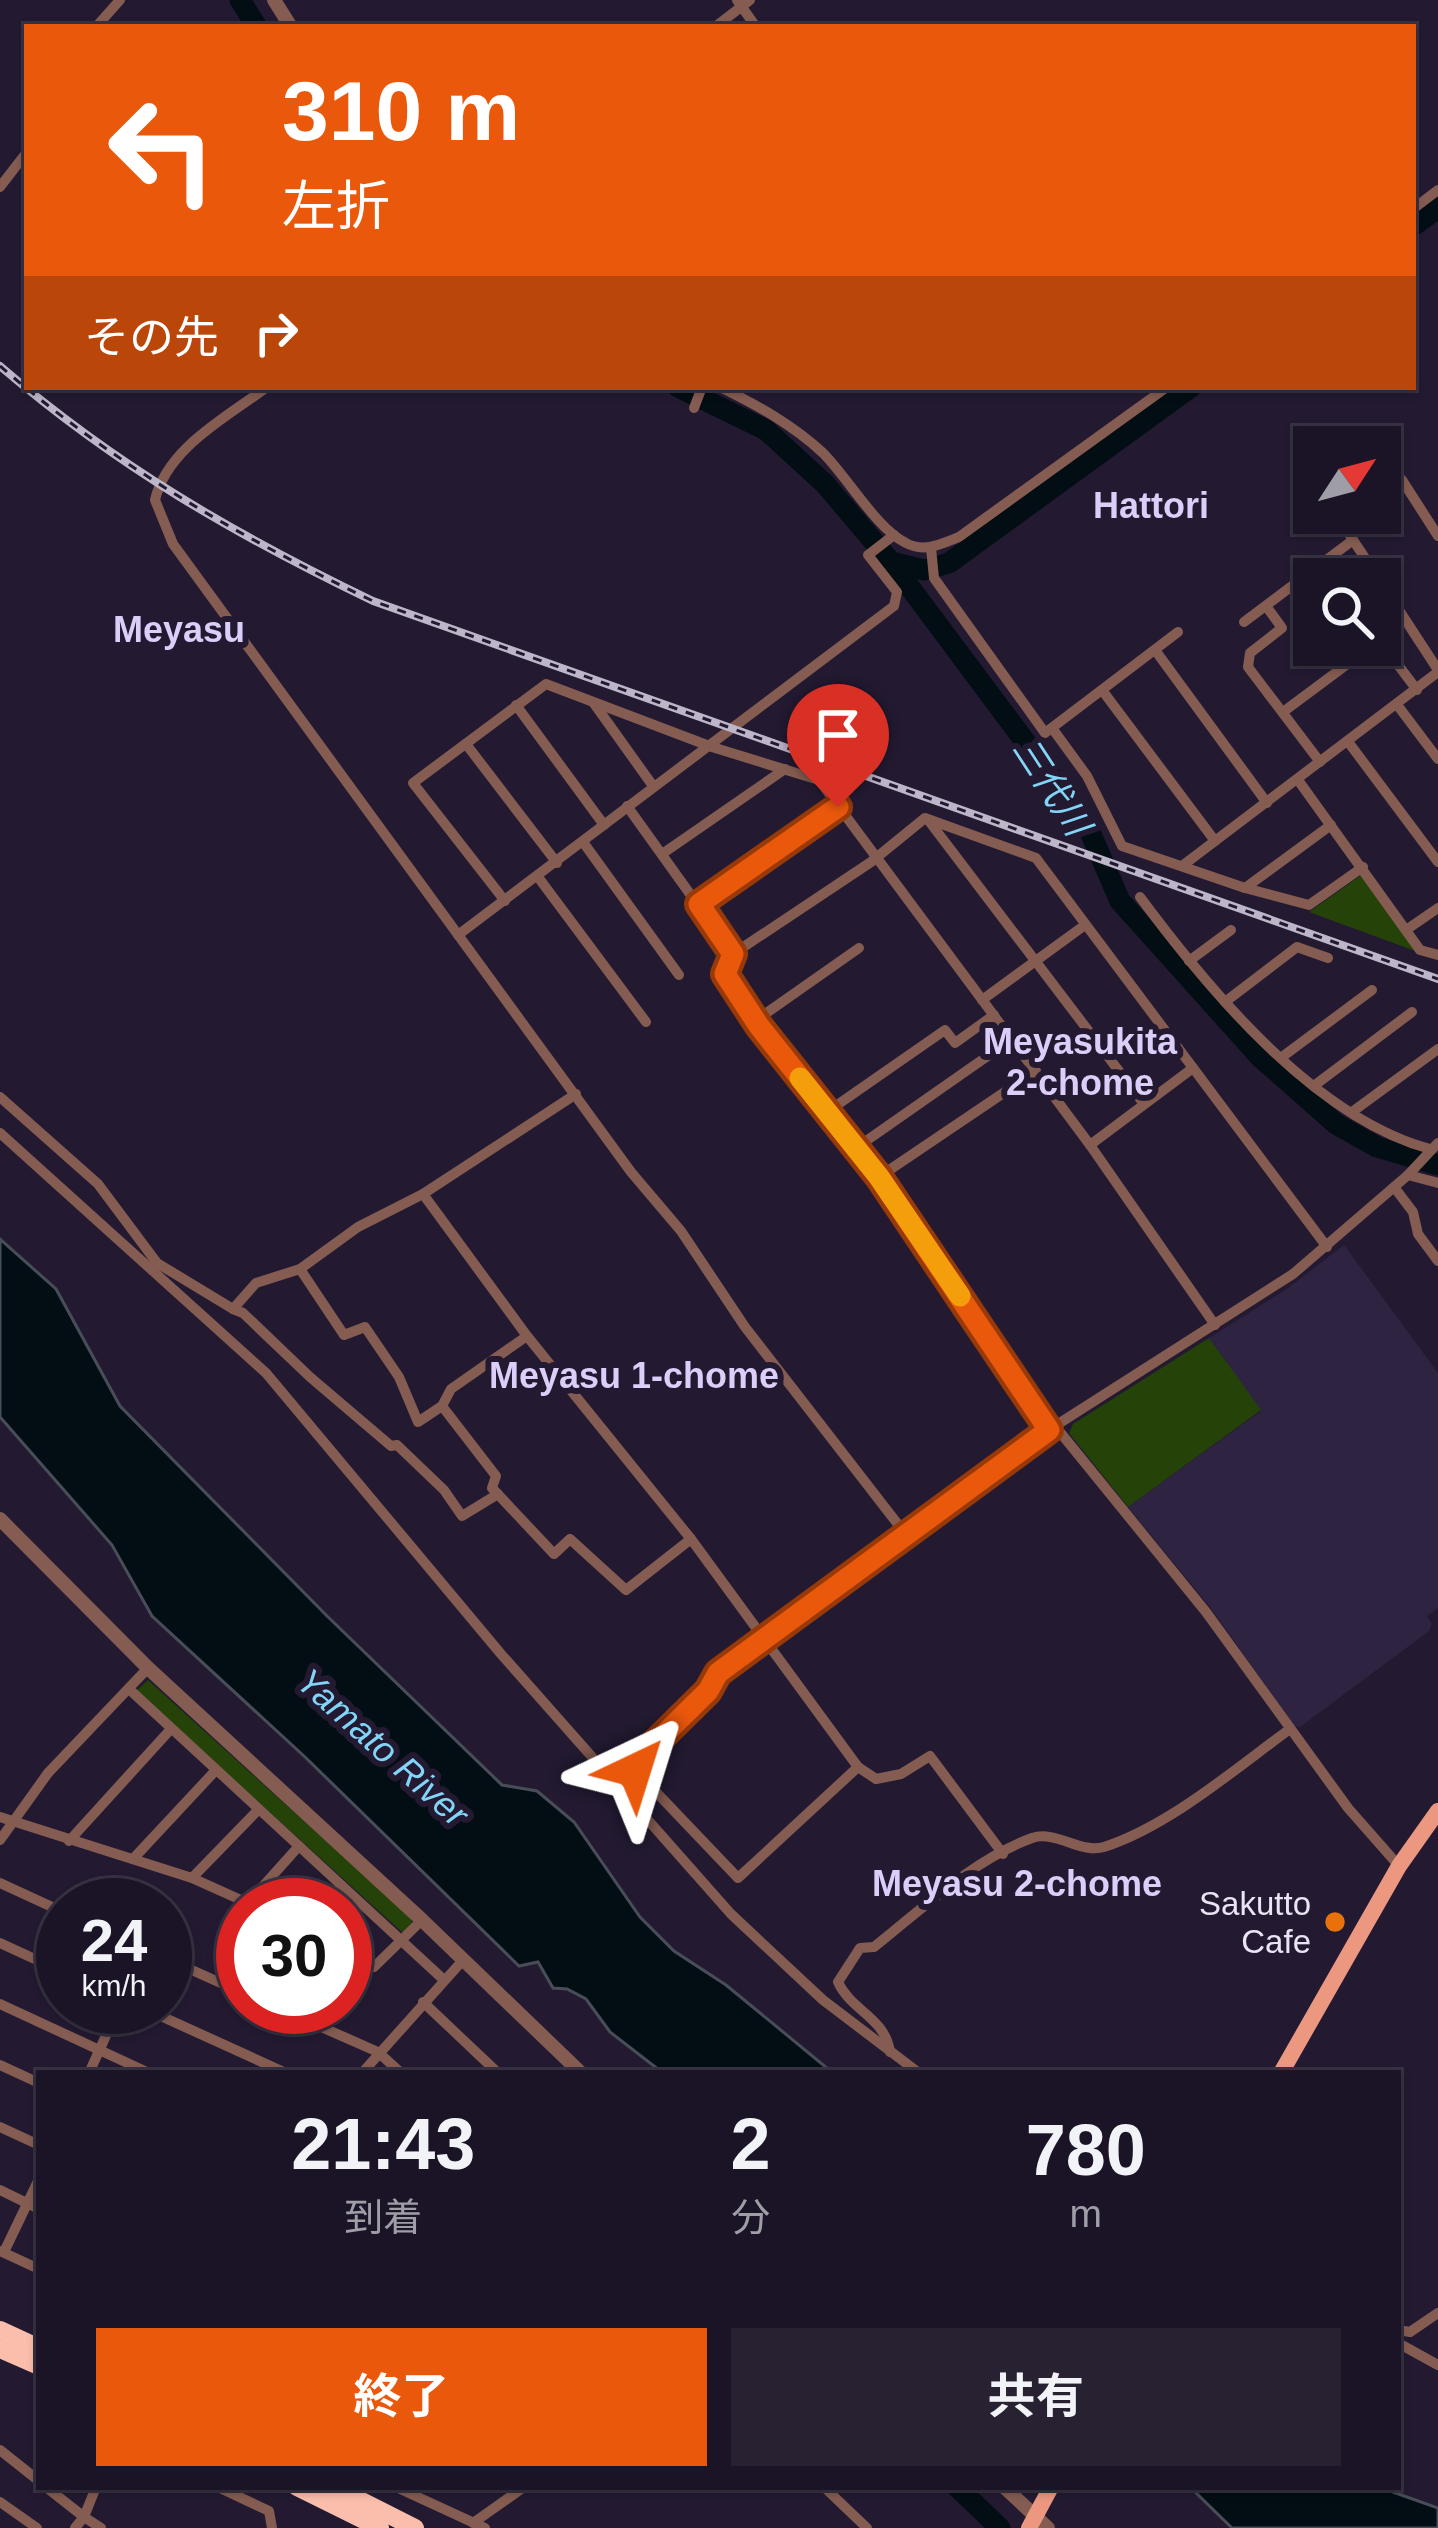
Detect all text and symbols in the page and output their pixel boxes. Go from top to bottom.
text: 310 m [282,64,520,158]
icon: left [84,72,240,228]
text: 左折 [282,176,390,236]
icon: right [243,300,309,366]
text: その先 [84,312,219,363]
north arrow [1293,426,1401,534]
map controls [1293,426,1401,666]
district label: Hattori [1093,485,1209,526]
button: search [1293,558,1401,666]
district label: Meyasu [113,609,245,650]
pin [787,684,889,807]
icon: arrive [805,702,871,768]
water label: 三代川 [1005,730,1100,846]
district label: Meyasukita 2-chome [983,1021,1178,1103]
district label: Meyasu 1-chome [489,1355,779,1396]
water label: Yamato River [289,1660,478,1836]
position arrow [572,1707,698,1833]
district label: Meyasu 2-chome [872,1863,1162,1904]
speed limit sign: 30 [216,1878,372,2034]
place label: Sakutto Cafe [1199,1885,1311,1960]
text: 24 [81,1907,147,1974]
marker: Sakutto Cafe [1322,1909,1348,1935]
text: km/h [81,1969,147,2002]
text: 21:43 [291,2104,475,2184]
text: 2 [730,2104,771,2184]
text: 780 [1026,2110,1146,2190]
text: m [1069,2192,1102,2235]
text: 到着 [344,2196,422,2239]
text: 分 [731,2196,770,2239]
button: 終了 [96,2328,707,2466]
button: 共有 [731,2328,1341,2466]

